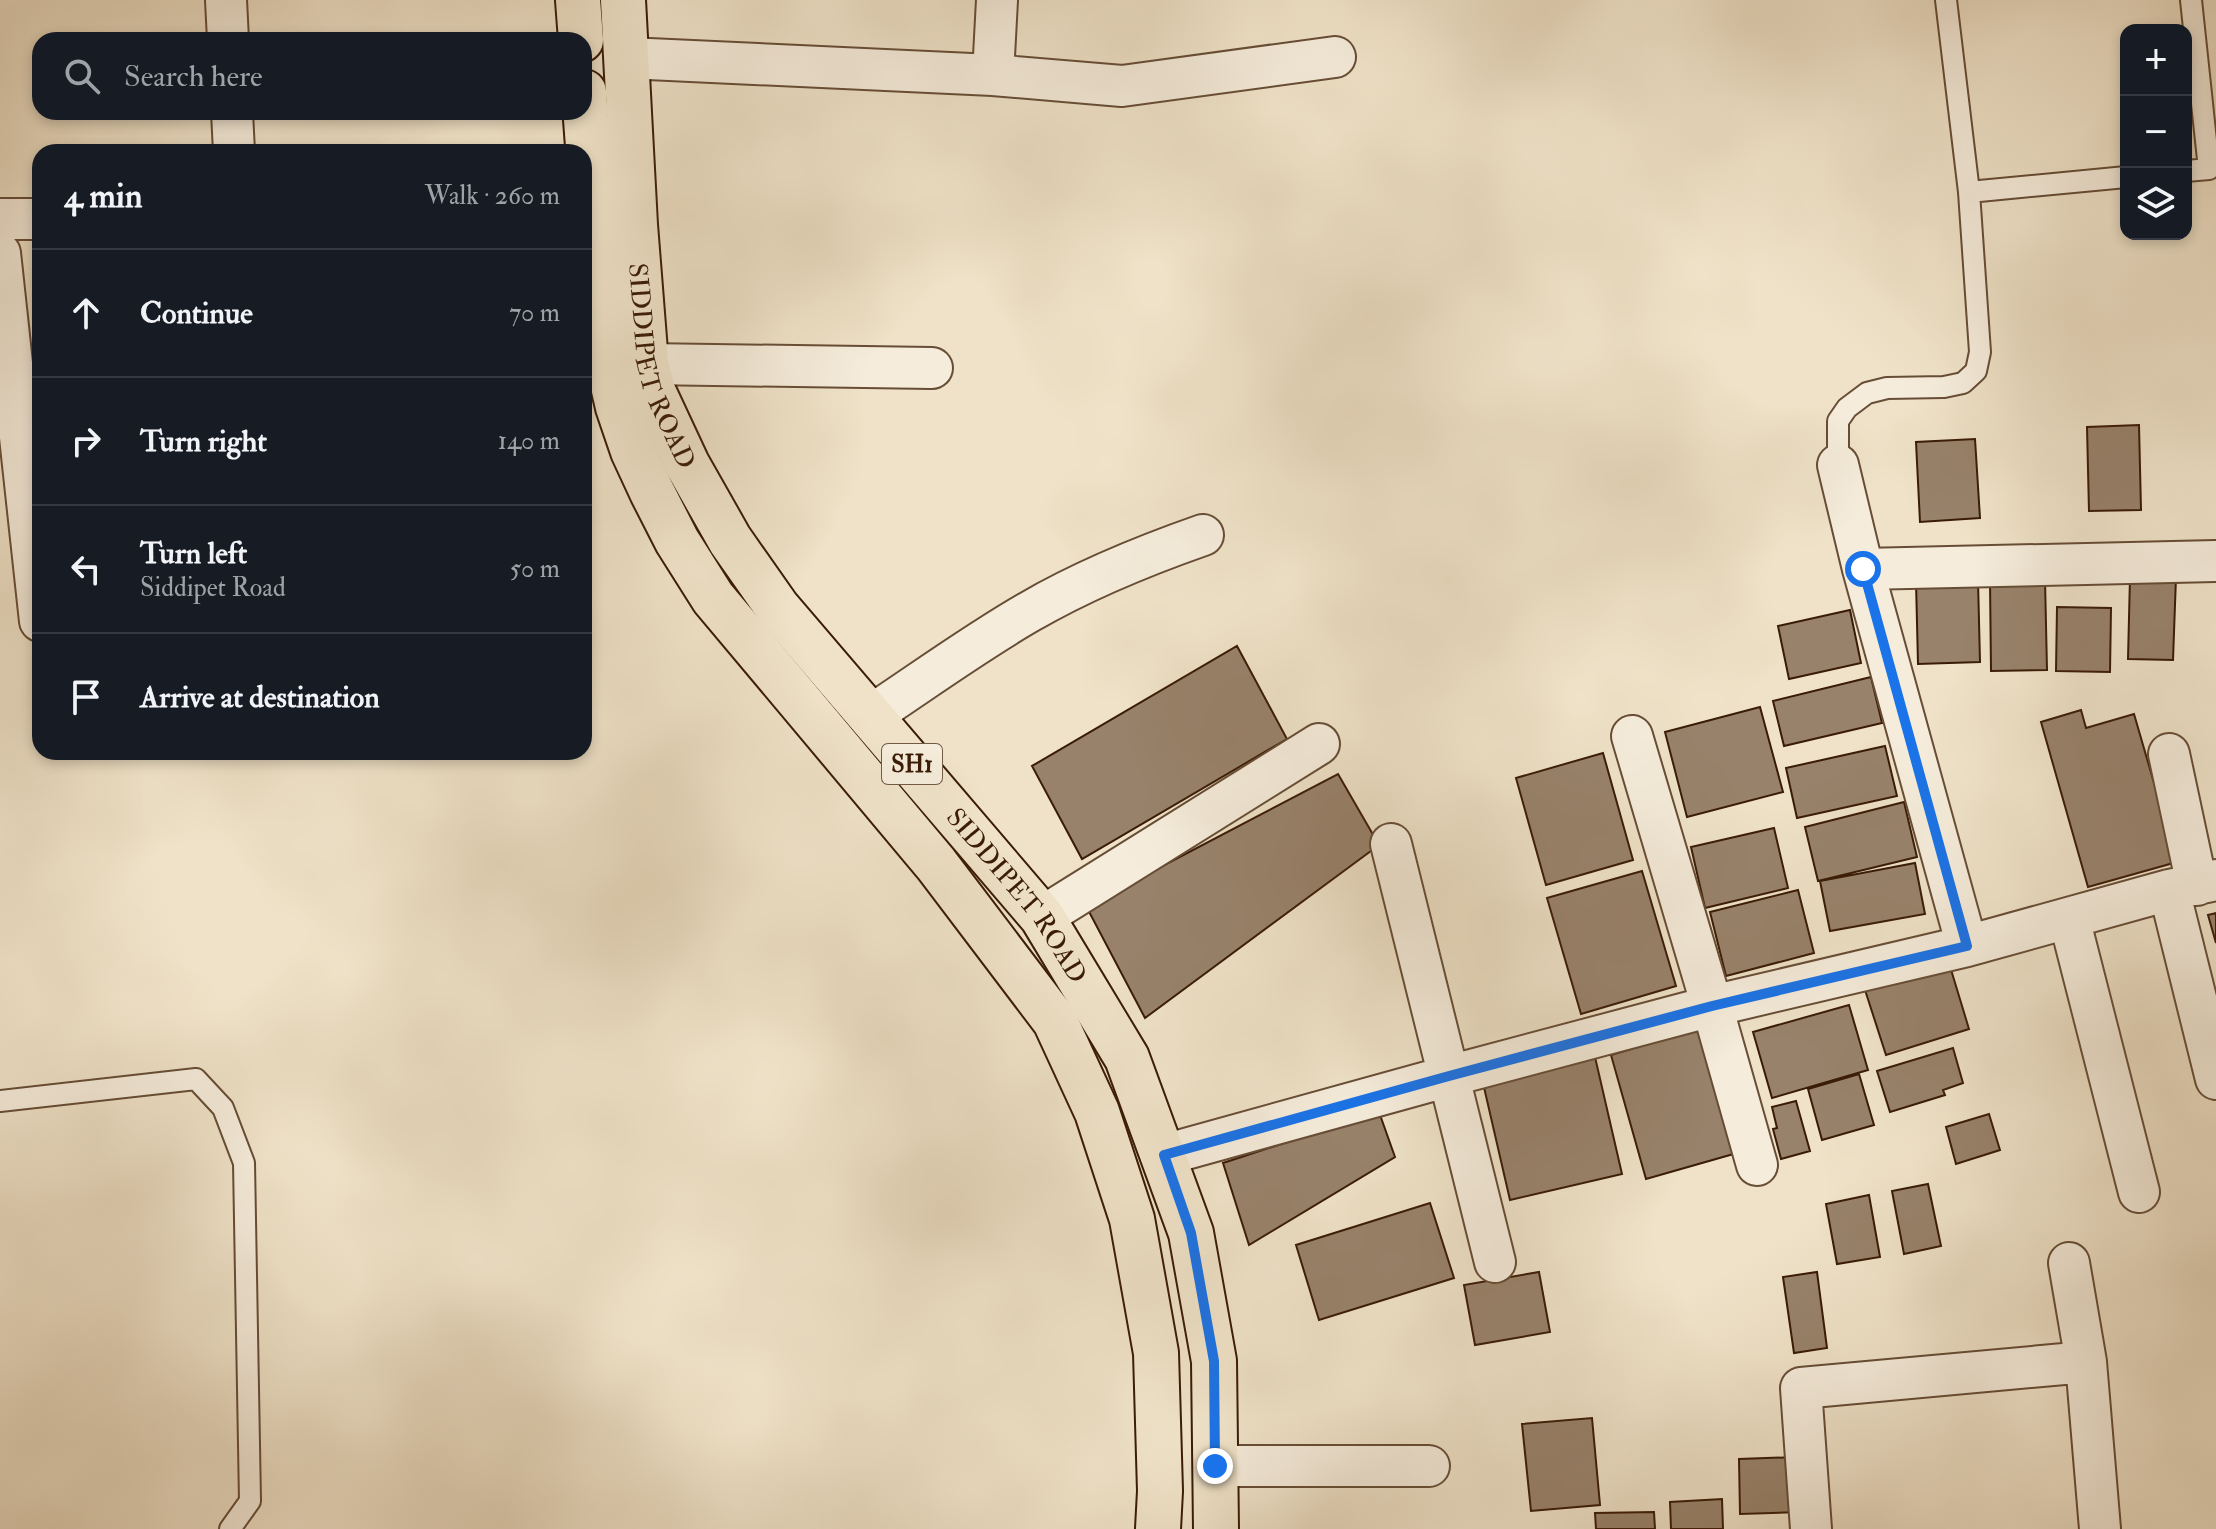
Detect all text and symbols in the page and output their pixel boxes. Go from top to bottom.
map controls [2120,24,2192,240]
button: + [2120,24,2192,96]
search box [32,32,592,120]
icon: search [60,54,104,98]
text: Search here [124,58,263,95]
button: − [2120,96,2192,168]
button: layers [2120,168,2192,240]
text: 4 min [64,175,142,218]
text: Walk · 260 m [425,180,560,212]
street label: SIDDIPET ROAD [621,262,702,474]
icon: ahead [64,291,108,335]
text: Continue [140,295,253,332]
text: 70 m [509,297,560,329]
icon: right [64,419,108,463]
text: Turn right [140,423,267,460]
text: 140 m [498,425,560,457]
text: Turn left [140,535,247,572]
icon: left [64,547,108,591]
route start [1845,551,1881,587]
text: 50 m [510,553,560,585]
text: Siddipet Road [140,572,286,604]
icon: arrive [64,675,108,719]
text: Arrive at destination [140,679,380,716]
road number: SH1 [882,744,942,784]
street label: SIDDIPET ROAD [939,802,1093,989]
route end [1197,1448,1233,1484]

